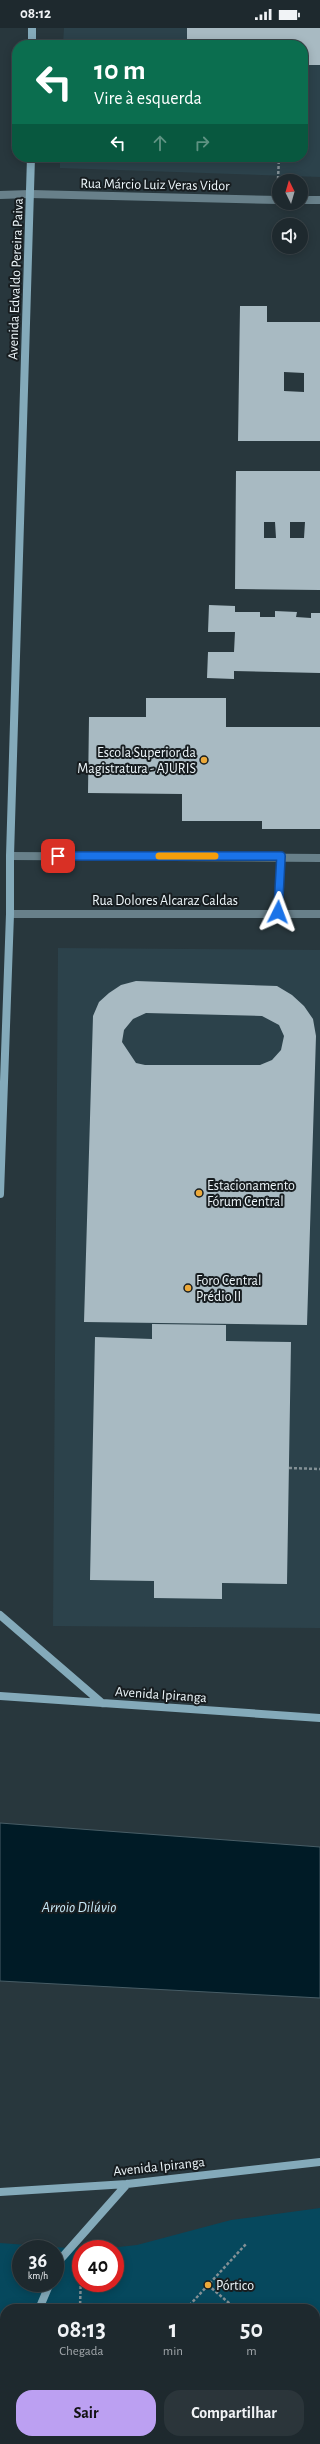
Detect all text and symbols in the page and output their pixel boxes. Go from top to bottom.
text: 08:12 [20,6,51,21]
icon: left [28,56,80,108]
text: 10 m [94,57,146,85]
text: Vire à esquerda [94,90,202,108]
icon: left [107,132,129,154]
icon: ahead [149,132,171,154]
icon: right [191,132,213,154]
north arrow [272,174,308,210]
map controls [272,174,308,254]
street label: Rua Márcio Luiz Veras Vidor [80,177,230,193]
street label: Avenida Edvaldo Pereira Paiva [6,197,26,360]
button: sound [272,218,308,254]
place label: Escola Superior da Magistratura - AJURIS [77,746,197,776]
marker: Escola Superior da Magistratura - AJURIS [199,755,209,765]
pin [41,839,75,873]
icon: arrive [47,845,69,867]
position arrow [257,891,299,933]
street label: Rua Dolores Alcaraz Caldas [92,894,238,908]
place label: Estacionamento Fórum Central [207,1179,295,1209]
marker: Estacionamento Fórum Central [194,1188,204,1198]
place label: Foro Central Prédio II [196,1274,261,1304]
marker: Foro Central Prédio II [183,1283,193,1293]
street label: Avenida Ipiranga [115,1685,208,1705]
water label: Arroio Dilúvio [41,1900,116,1915]
street label: Avenida Ipiranga [113,2155,206,2179]
speed limit sign: 40 [72,2240,124,2292]
text: 36 [29,2251,47,2271]
text: km/h [28,2271,48,2281]
place label: Pórtico [216,2279,254,2293]
marker: Pórtico [203,2280,213,2290]
text: 08:13 [57,2318,106,2342]
text: 1 [169,2318,177,2342]
text: 50 [240,2318,263,2342]
text: Chegada [59,2345,104,2358]
text: min [163,2345,183,2358]
text: m [246,2345,257,2358]
button: Sair [16,2390,156,2436]
button: Compartilhar [164,2390,304,2436]

